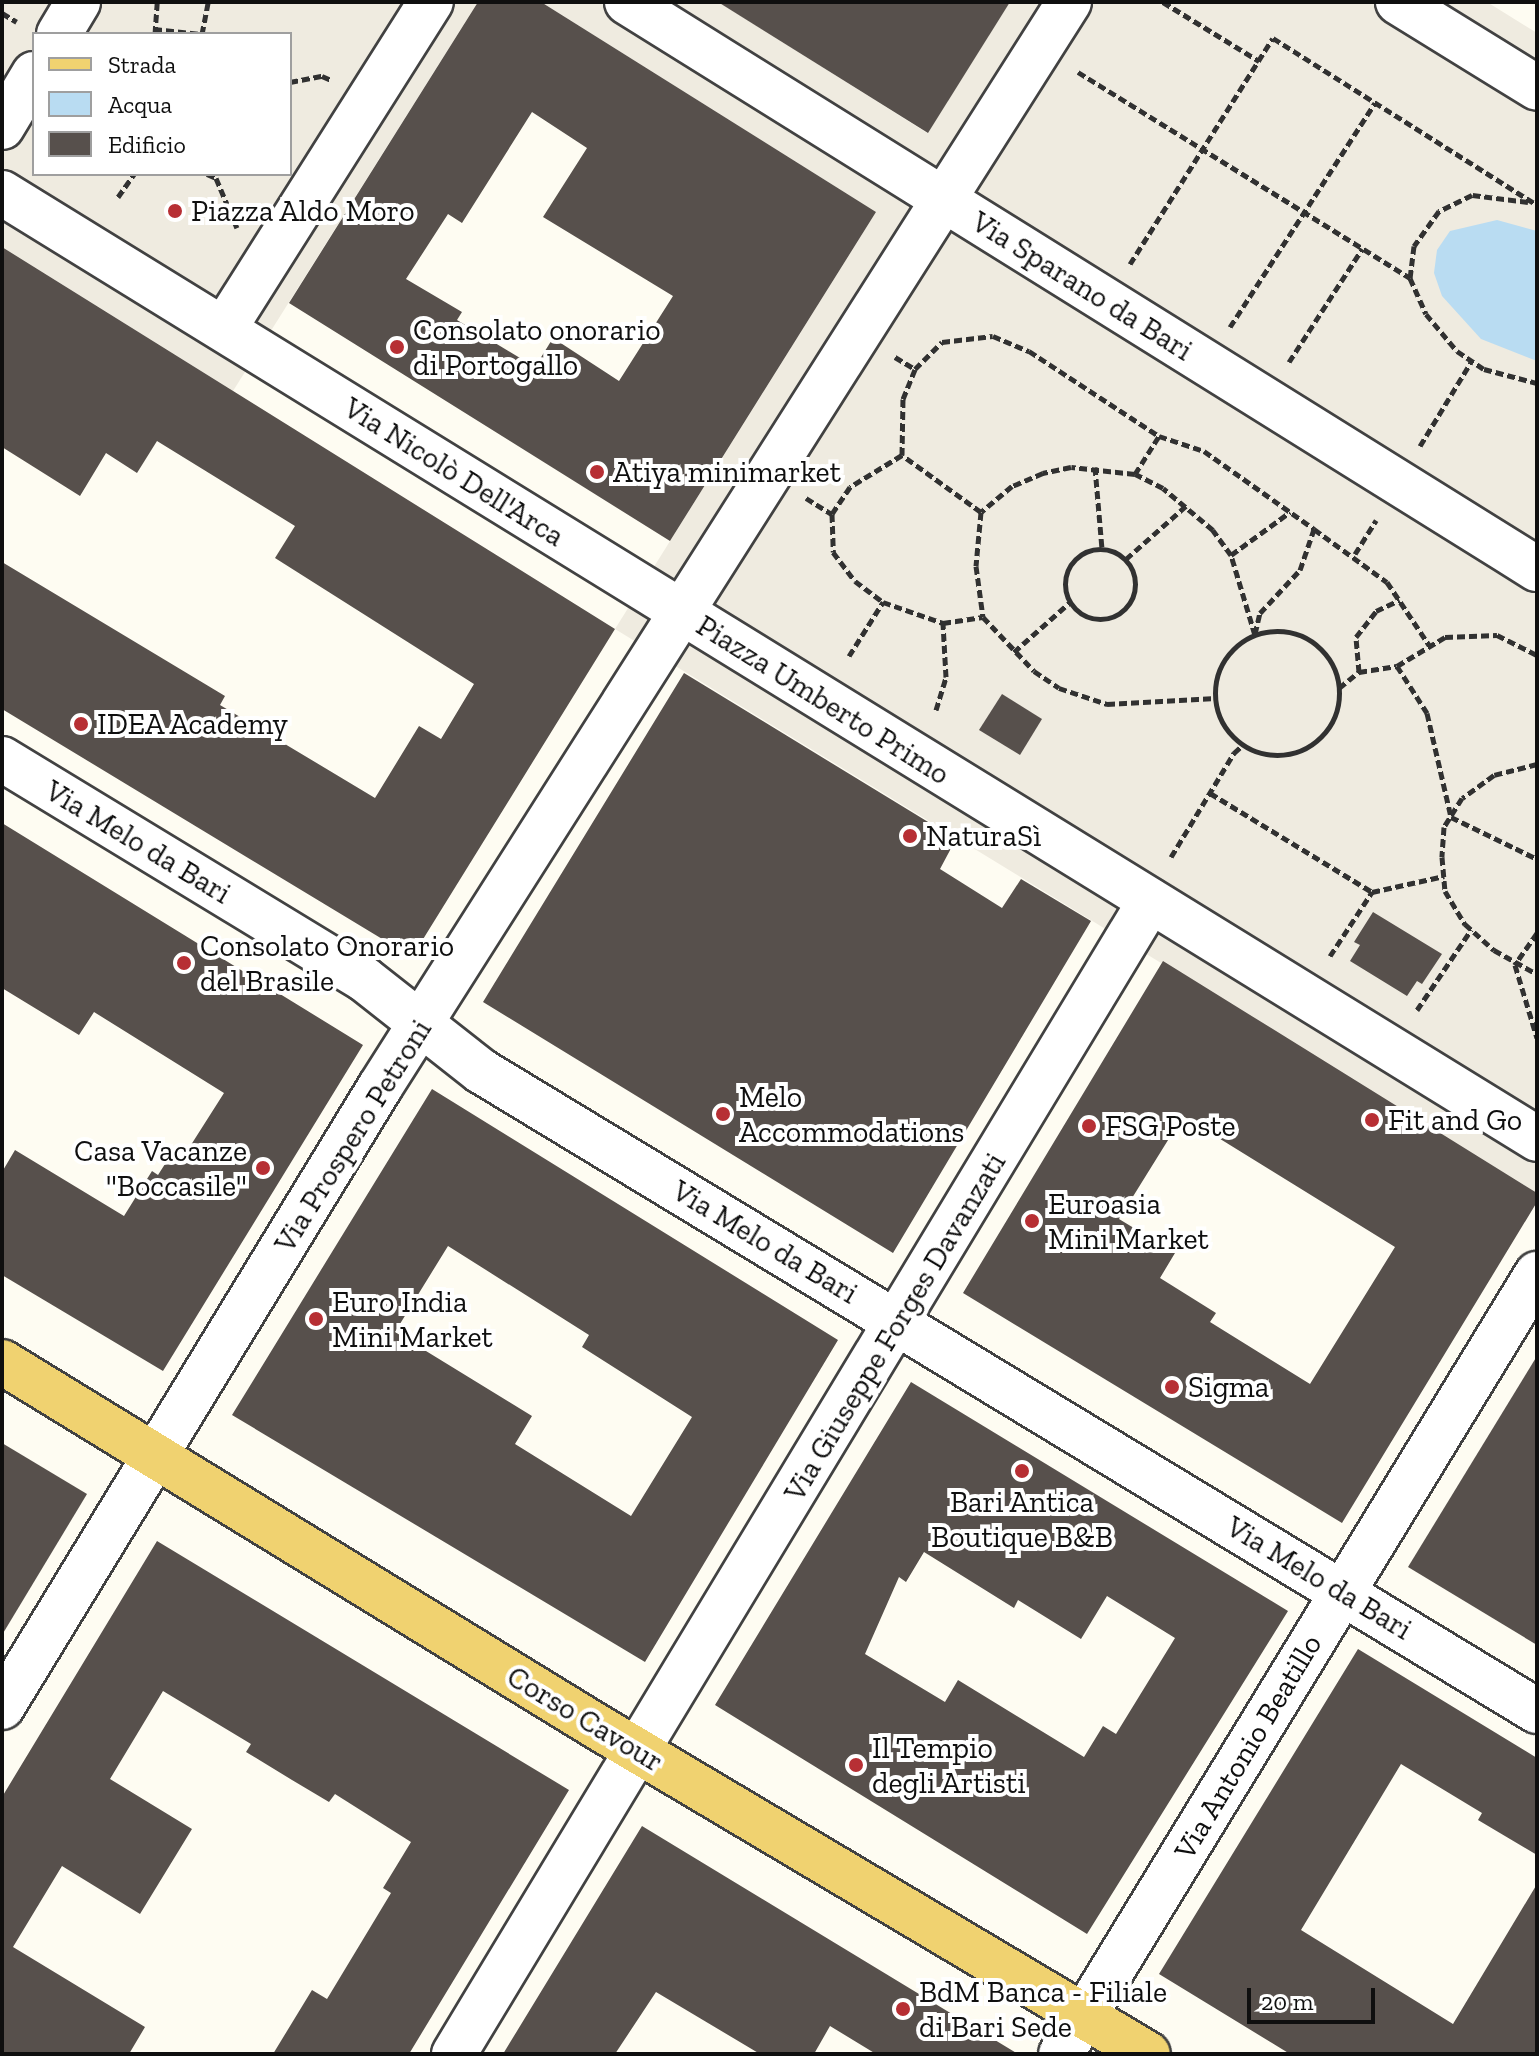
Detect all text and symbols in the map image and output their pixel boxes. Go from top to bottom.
legend [32,32,292,176]
text: Strada [108,50,176,79]
text: Acqua [108,90,172,119]
text: Edificio [108,130,186,159]
place label: Piazza Aldo Moro [191,193,415,229]
marker: Piazza Aldo Moro [166,202,184,220]
street label: Via Sparano da Bari [965,204,1199,368]
place label: Consolato onorario di Portogallo [413,312,661,382]
marker: Consolato onorario di Portogallo [388,338,406,356]
street label: Via Nicolò Dell'Arca [337,390,571,554]
place label: Atiya minimarket [613,454,841,490]
marker: Atiya minimarket [588,463,606,481]
street label: Piazza Umberto Primo [690,607,956,793]
place label: IDEA Academy [97,706,290,742]
marker: IDEA Academy [72,715,90,733]
street label: Via Melo da Bari [39,772,237,912]
place label: NaturaSì [926,818,1041,854]
marker: NaturaSì [901,827,919,845]
place label: Consolato Onorario del Brasile [200,928,454,998]
marker: Consolato Onorario del Brasile [175,954,193,972]
street label: Via Prospero Petroni [267,1013,439,1259]
place label: Melo Accommodations [739,1079,965,1150]
place label: Fit and Go [1388,1102,1522,1138]
marker: Melo Accommodations [714,1105,732,1123]
place label: FSG Poste [1105,1108,1236,1144]
marker: Fit and Go [1363,1111,1381,1129]
marker: FSG Poste [1080,1117,1098,1135]
place label: Casa Vacanze "Boccasile" [73,1133,247,1204]
street label: Via Giuseppe Forges Davanzati [777,1146,1013,1508]
marker: Casa Vacanze "Boccasile" [254,1159,272,1177]
street label: Via Melo da Bari [666,1172,864,1312]
place label: Euroasia Mini Market [1048,1186,1209,1256]
marker: Euroasia Mini Market [1023,1212,1041,1230]
place label: Euro India Mini Market [332,1284,493,1354]
marker: Euro India Mini Market [307,1310,325,1328]
place label: Sigma [1188,1369,1269,1405]
marker: Sigma [1163,1378,1181,1396]
marker: Bari Antica Boutique B&B [1013,1462,1031,1480]
place label: Bari Antica Boutique B&B [931,1484,1113,1554]
street label: Via Melo da Bari [1220,1508,1418,1648]
street label: Via Antonio Beatillo [1166,1628,1330,1866]
street label: Corso Cavour [501,1658,669,1780]
place label: Il Tempio degli Artisti [872,1730,1026,1800]
marker: Il Tempio degli Artisti [847,1756,865,1774]
scale bar [1251,1972,1379,2022]
place label: BdM Banca - Filiale di Bari Sede [919,1974,1167,2044]
text: 20 m [1261,1987,1313,2016]
marker: BdM Banca - Filiale di Bari Sede [894,2000,912,2018]

